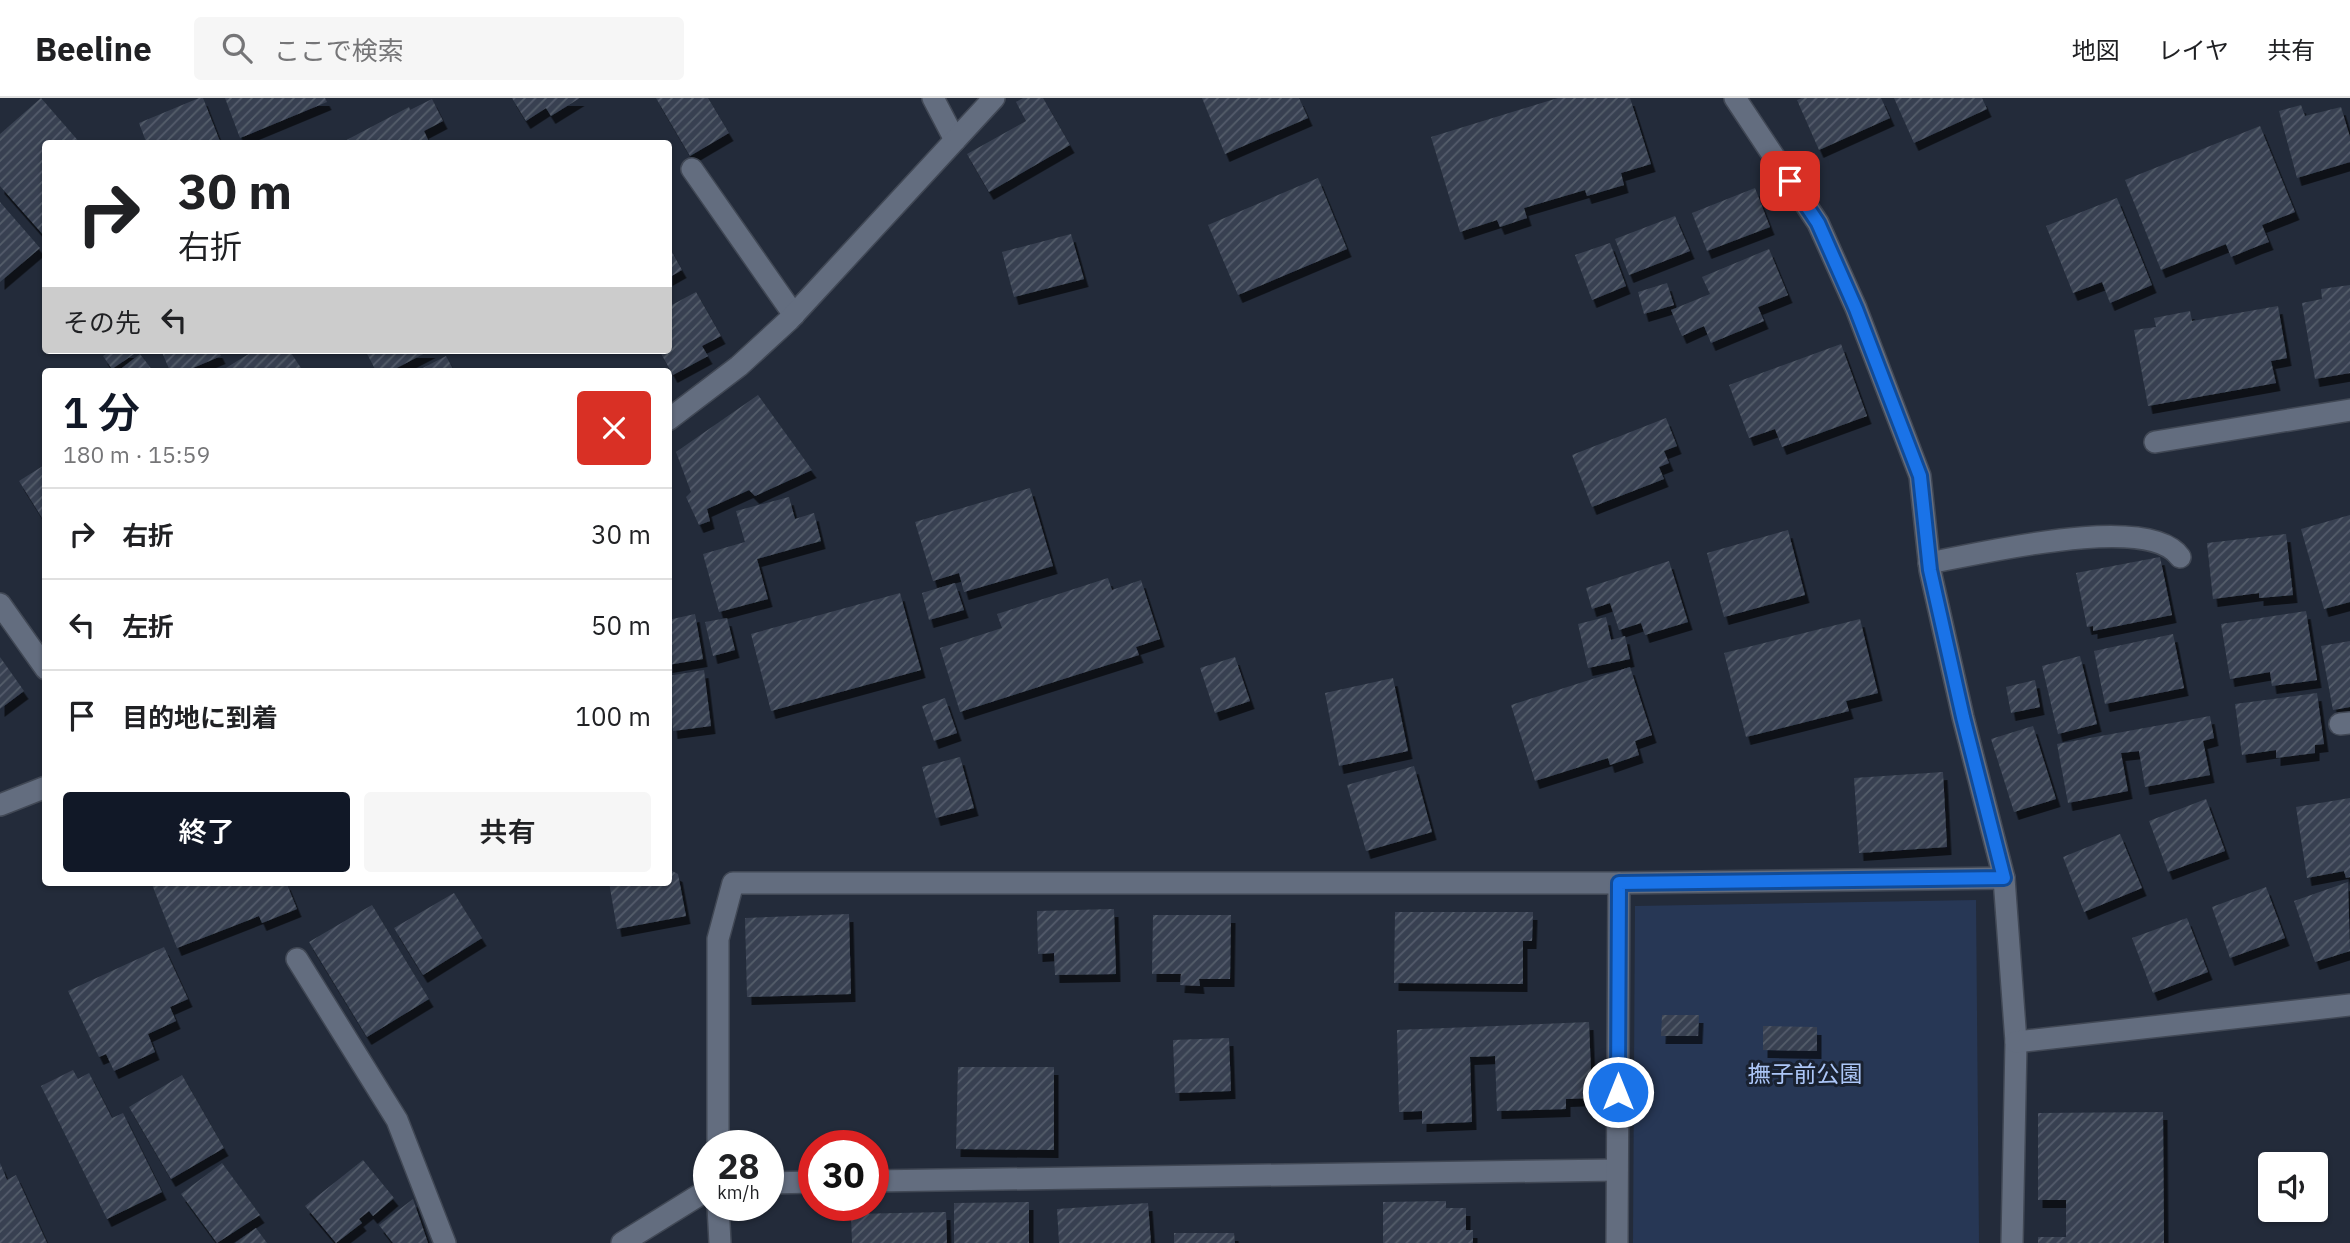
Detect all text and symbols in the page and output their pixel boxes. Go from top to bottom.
search box [194,17,684,80]
text: Beeline [35,27,152,70]
icon: search [218,29,256,67]
text: ここで検索 [274,33,404,67]
text: 地図 [2072,34,2120,66]
text: レイヤ [2158,34,2229,66]
text: 共有 [2267,34,2315,66]
pin [1760,151,1820,211]
text: 30 m [178,159,292,222]
icon: arrive [1771,162,1809,200]
icon: right [63,168,154,259]
text: 右折 [178,225,242,267]
icon: left [155,301,193,339]
text: その先 [63,305,141,339]
text: 1 分 [63,385,140,440]
button: close [577,391,651,465]
text: 180 m · 15:59 [63,439,210,469]
icon: right [63,515,101,553]
text: 30 m [591,517,651,551]
text: 右折 [122,518,174,552]
icon: left [63,606,101,644]
text: 50 m [591,608,651,642]
text: 左折 [122,609,174,643]
icon: arrive [63,697,101,735]
text: 100 m [575,699,651,733]
text: 目的地に到着 [122,700,278,734]
button: 終了 [63,792,350,872]
button: 共有 [364,792,651,872]
position arrow [1581,1055,1655,1129]
park label: 撫子前公園 [1748,1058,1863,1088]
speed limit sign: 30 [798,1130,889,1221]
text: 28 [717,1143,760,1189]
map controls [2258,1152,2328,1222]
button: sound [2258,1152,2328,1222]
text: km/h [717,1181,760,1204]

